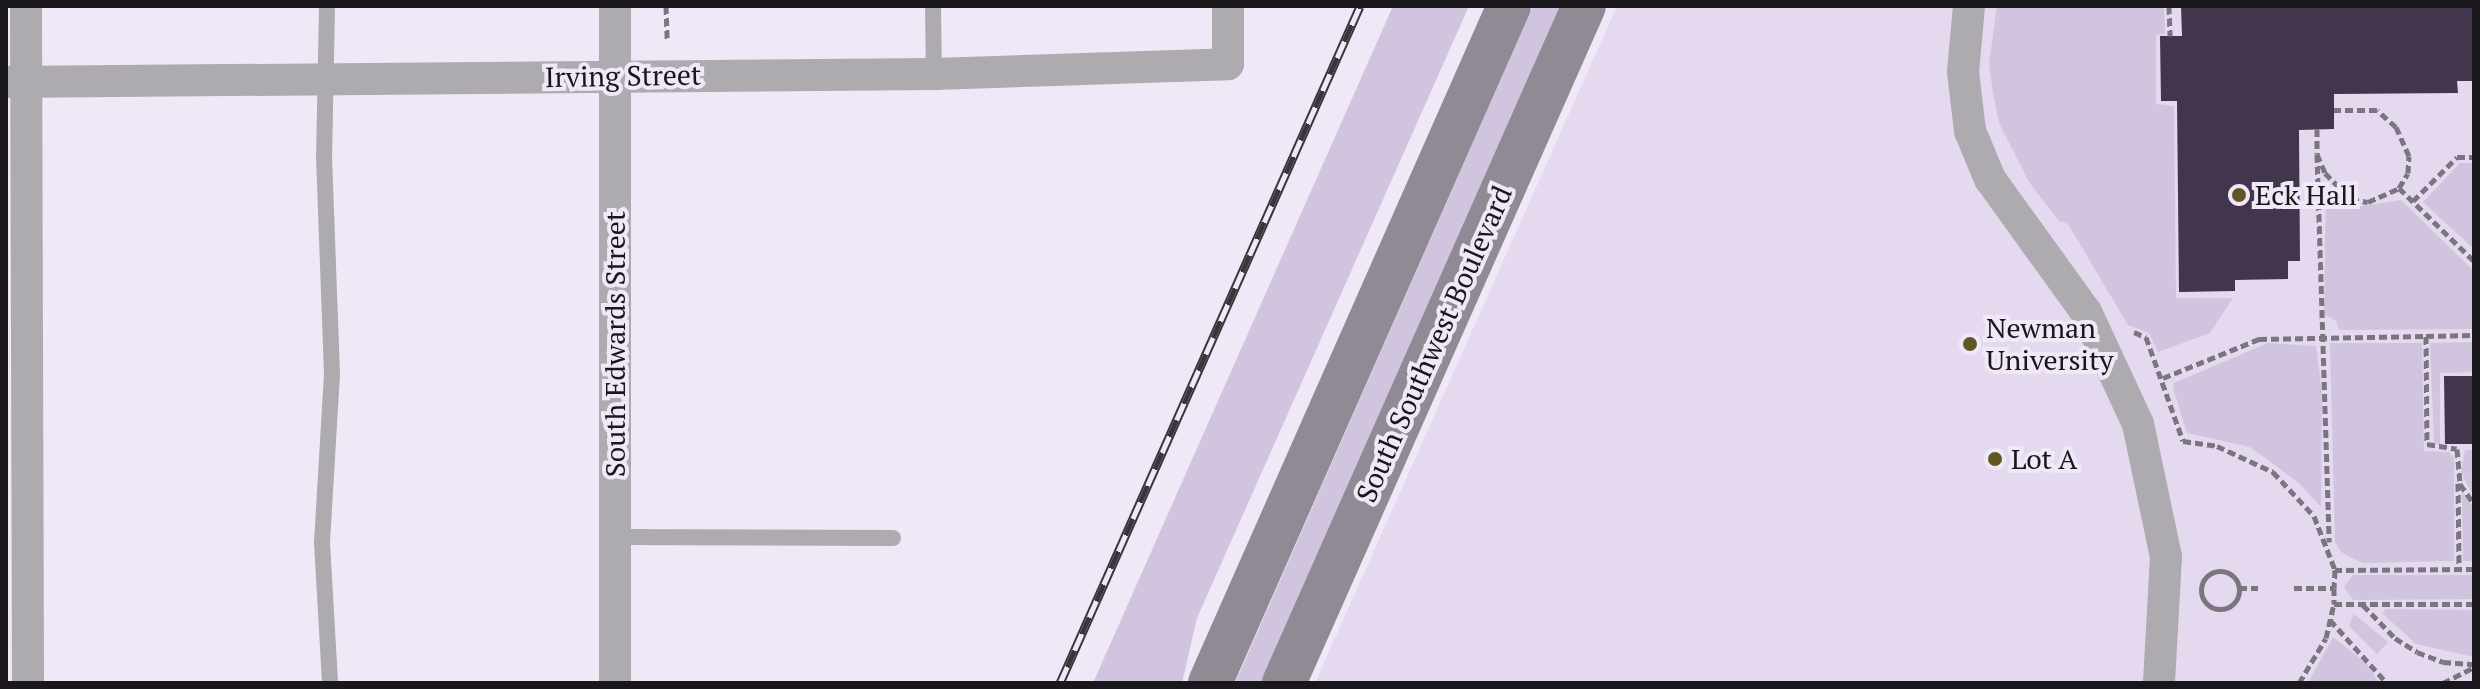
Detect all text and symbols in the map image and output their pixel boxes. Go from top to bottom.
street label: Irving Street [544,58,702,94]
place label: Eck Hall [2255,178,2357,212]
street label: South Southwest Boulevard [1349,181,1519,507]
marker: Eck Hall [2230,186,2248,204]
street label: South Edwards Street [598,211,632,477]
place label: Newman University [1986,311,2113,377]
marker: Newman University [1961,335,1979,353]
place label: Lot A [2011,442,2078,476]
marker: Lot A [1986,450,2004,468]

